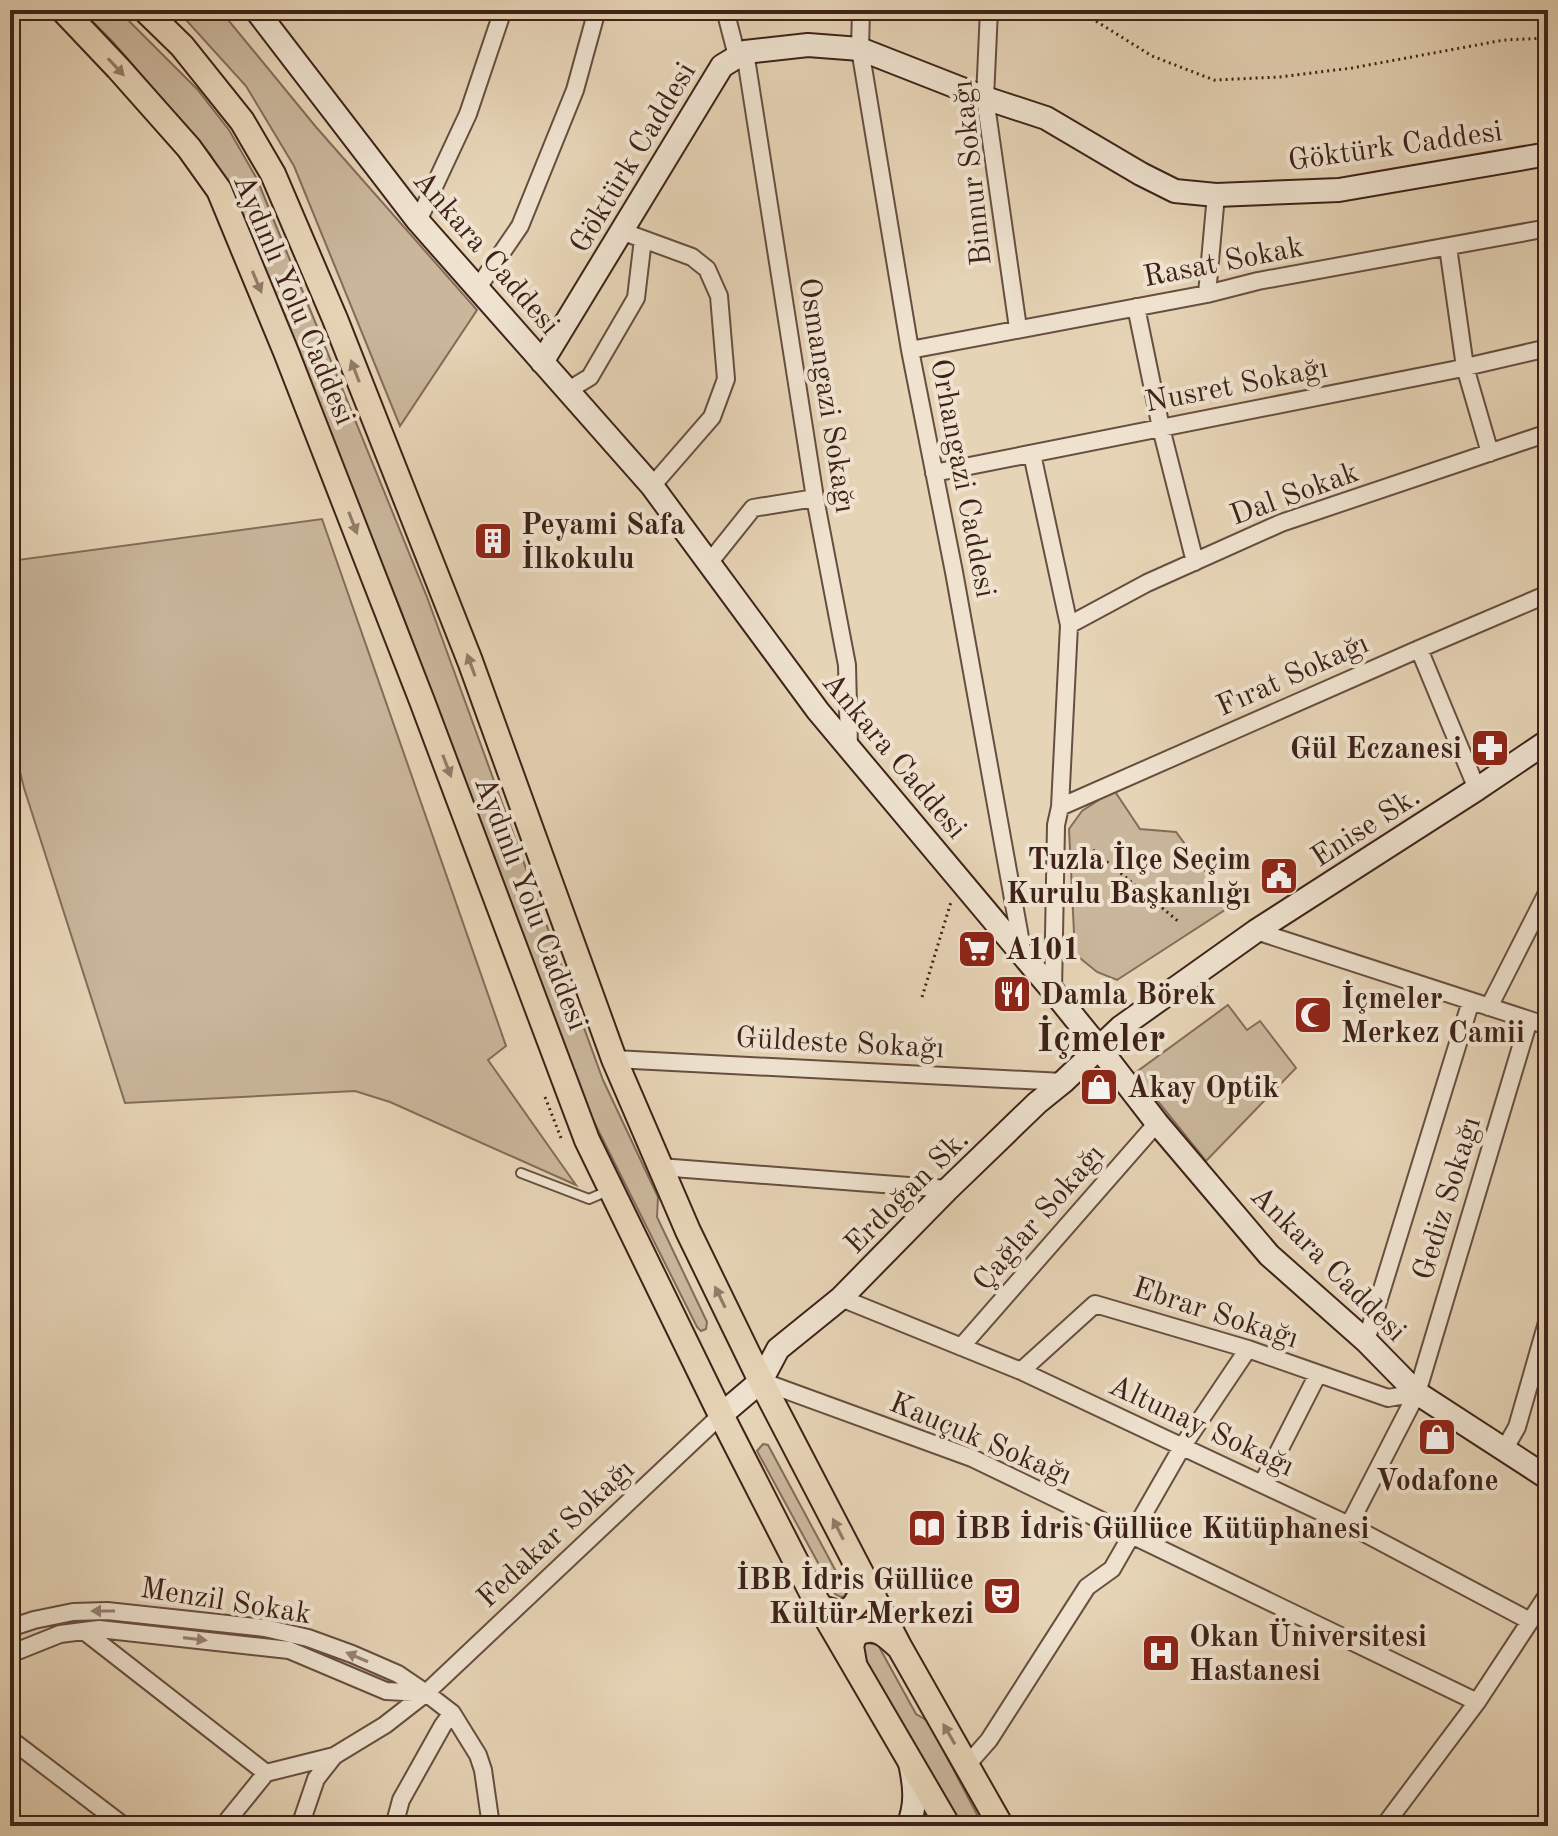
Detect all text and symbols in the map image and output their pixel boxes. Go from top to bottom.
one-way arrow [107,57,125,76]
street label: Göktürk Caddesi [565,58,702,258]
street label: Binnur Sokağı [948,79,998,267]
street label: Göktürk Caddesi [1286,117,1504,177]
street label: Ankara Caddesi [407,166,564,341]
street label: Aydınlı Yolu Caddesi [227,170,359,429]
street label: Rasat Sokak [1141,233,1306,293]
one-way arrow [250,270,263,294]
street label: Osmangazi Sokağı [793,276,859,515]
street label: Nusret Sokağı [1143,354,1330,418]
street label: Orhangazi Caddesi [924,356,1000,600]
one-way arrow [349,359,362,383]
street label: Dal Sokak [1226,458,1363,532]
one-way arrow [347,511,360,535]
place label: Peyami Safa İlkokulu [521,511,685,575]
building icon: Peyami Safa İlkokulu [472,520,514,562]
street label: Fırat Sokağı [1212,629,1373,723]
one-way arrow [464,653,477,677]
street label: Ankara Caddesi [816,668,971,845]
pharmacy icon: Gül Eczanesi [1469,727,1511,769]
place label: Gül Eczanesi [1290,735,1462,765]
one-way arrow [441,754,454,778]
street label: Aydınlı Yolu Caddesi [468,773,592,1035]
street label: Enise Sk. [1306,782,1426,874]
place label: Tuzla İlçe Seçim Kurulu Başkanlığı [1006,840,1251,910]
public building icon: Tuzla İlçe Seçim Kurulu Başkanlığı [1258,855,1300,897]
supermarket icon: A101 [956,928,998,970]
place label: A101 [1005,936,1080,966]
restaurant icon: Damla Börek [991,973,1033,1015]
place label: İçmeler Merkez Camii [1341,979,1525,1049]
place label: Damla Börek [1040,981,1216,1011]
mosque icon: İçmeler Merkez Camii [1292,994,1334,1036]
district label: İçmeler [1037,1015,1165,1060]
street label: Güldeste Sokağı [735,1024,945,1064]
shop icon: Akay Optik [1078,1066,1120,1108]
place label: Akay Optik [1127,1074,1279,1104]
street label: Gediz Sokağı [1409,1113,1487,1284]
street label: Erdoğan Sk. [840,1125,975,1260]
street label: Çağlar Sokağı [968,1139,1111,1297]
street label: Ankara Caddesi [1244,1181,1411,1348]
street label: Ebrar Sokağı [1129,1273,1302,1355]
one-way arrow [713,1285,727,1309]
street label: Altunay Sokağı [1104,1371,1298,1483]
street label: Kauçuk Sokağı [885,1388,1076,1492]
shop icon: Vodafone [1416,1416,1458,1458]
street label: Fedakar Sokağı [472,1455,640,1614]
place label: Vodafone [1375,1467,1499,1497]
library icon: İBB İdris Güllüce Kütüphanesi [906,1507,948,1549]
place label: İBB İdris Güllüce Kütüphanesi [955,1509,1369,1545]
one-way arrow [831,1517,845,1540]
place label: İBB İdris Güllüce Kültür Merkezi [736,1560,974,1630]
street label: Menzil Sokak [138,1574,313,1630]
theatre icon: İBB İdris Güllüce Kültür Merkezi [981,1575,1023,1617]
one-way arrow [90,1605,115,1618]
place label: Okan Üniversitesi Hastanesi [1189,1618,1427,1687]
one-way arrow [183,1632,208,1645]
hospital icon: Okan Üniversitesi Hastanesi [1140,1632,1182,1674]
one-way arrow [345,1650,369,1663]
one-way arrow [942,1723,956,1745]

